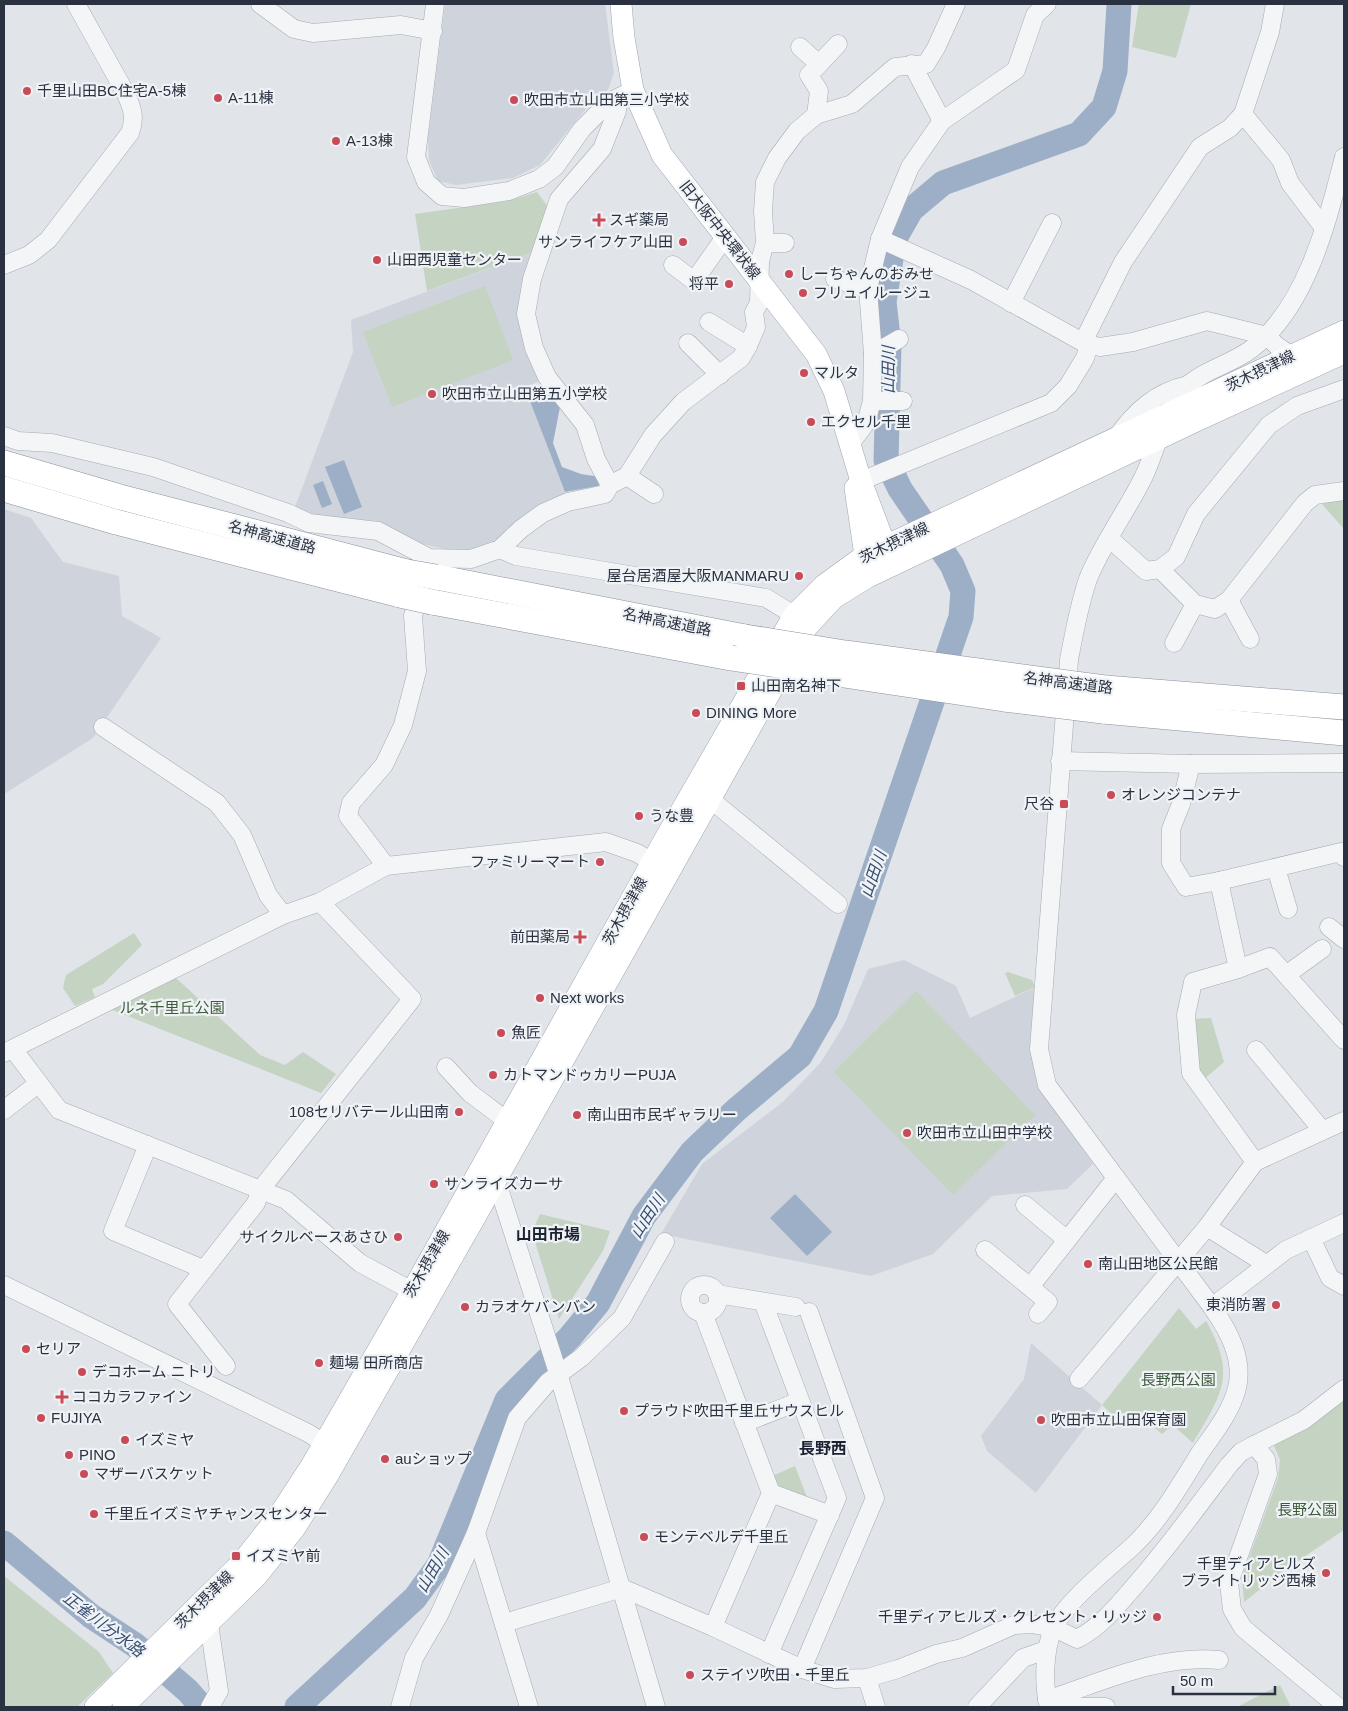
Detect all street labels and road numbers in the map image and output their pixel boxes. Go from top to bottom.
street label: 旧大阪中央環状線 [677,177,764,282]
street label: 茨木摂津線 [1222,346,1297,395]
street label: 名神高速道路 [226,517,318,556]
street label: 茨木摂津線 [856,518,931,567]
street label: 名神高速道路 [621,605,713,638]
street label: 名神高速道路 [1022,669,1114,696]
street label: 茨木摂津線 [599,874,650,948]
street label: 茨木摂津線 [400,1227,453,1300]
street label: 茨木摂津線 [171,1567,236,1632]

